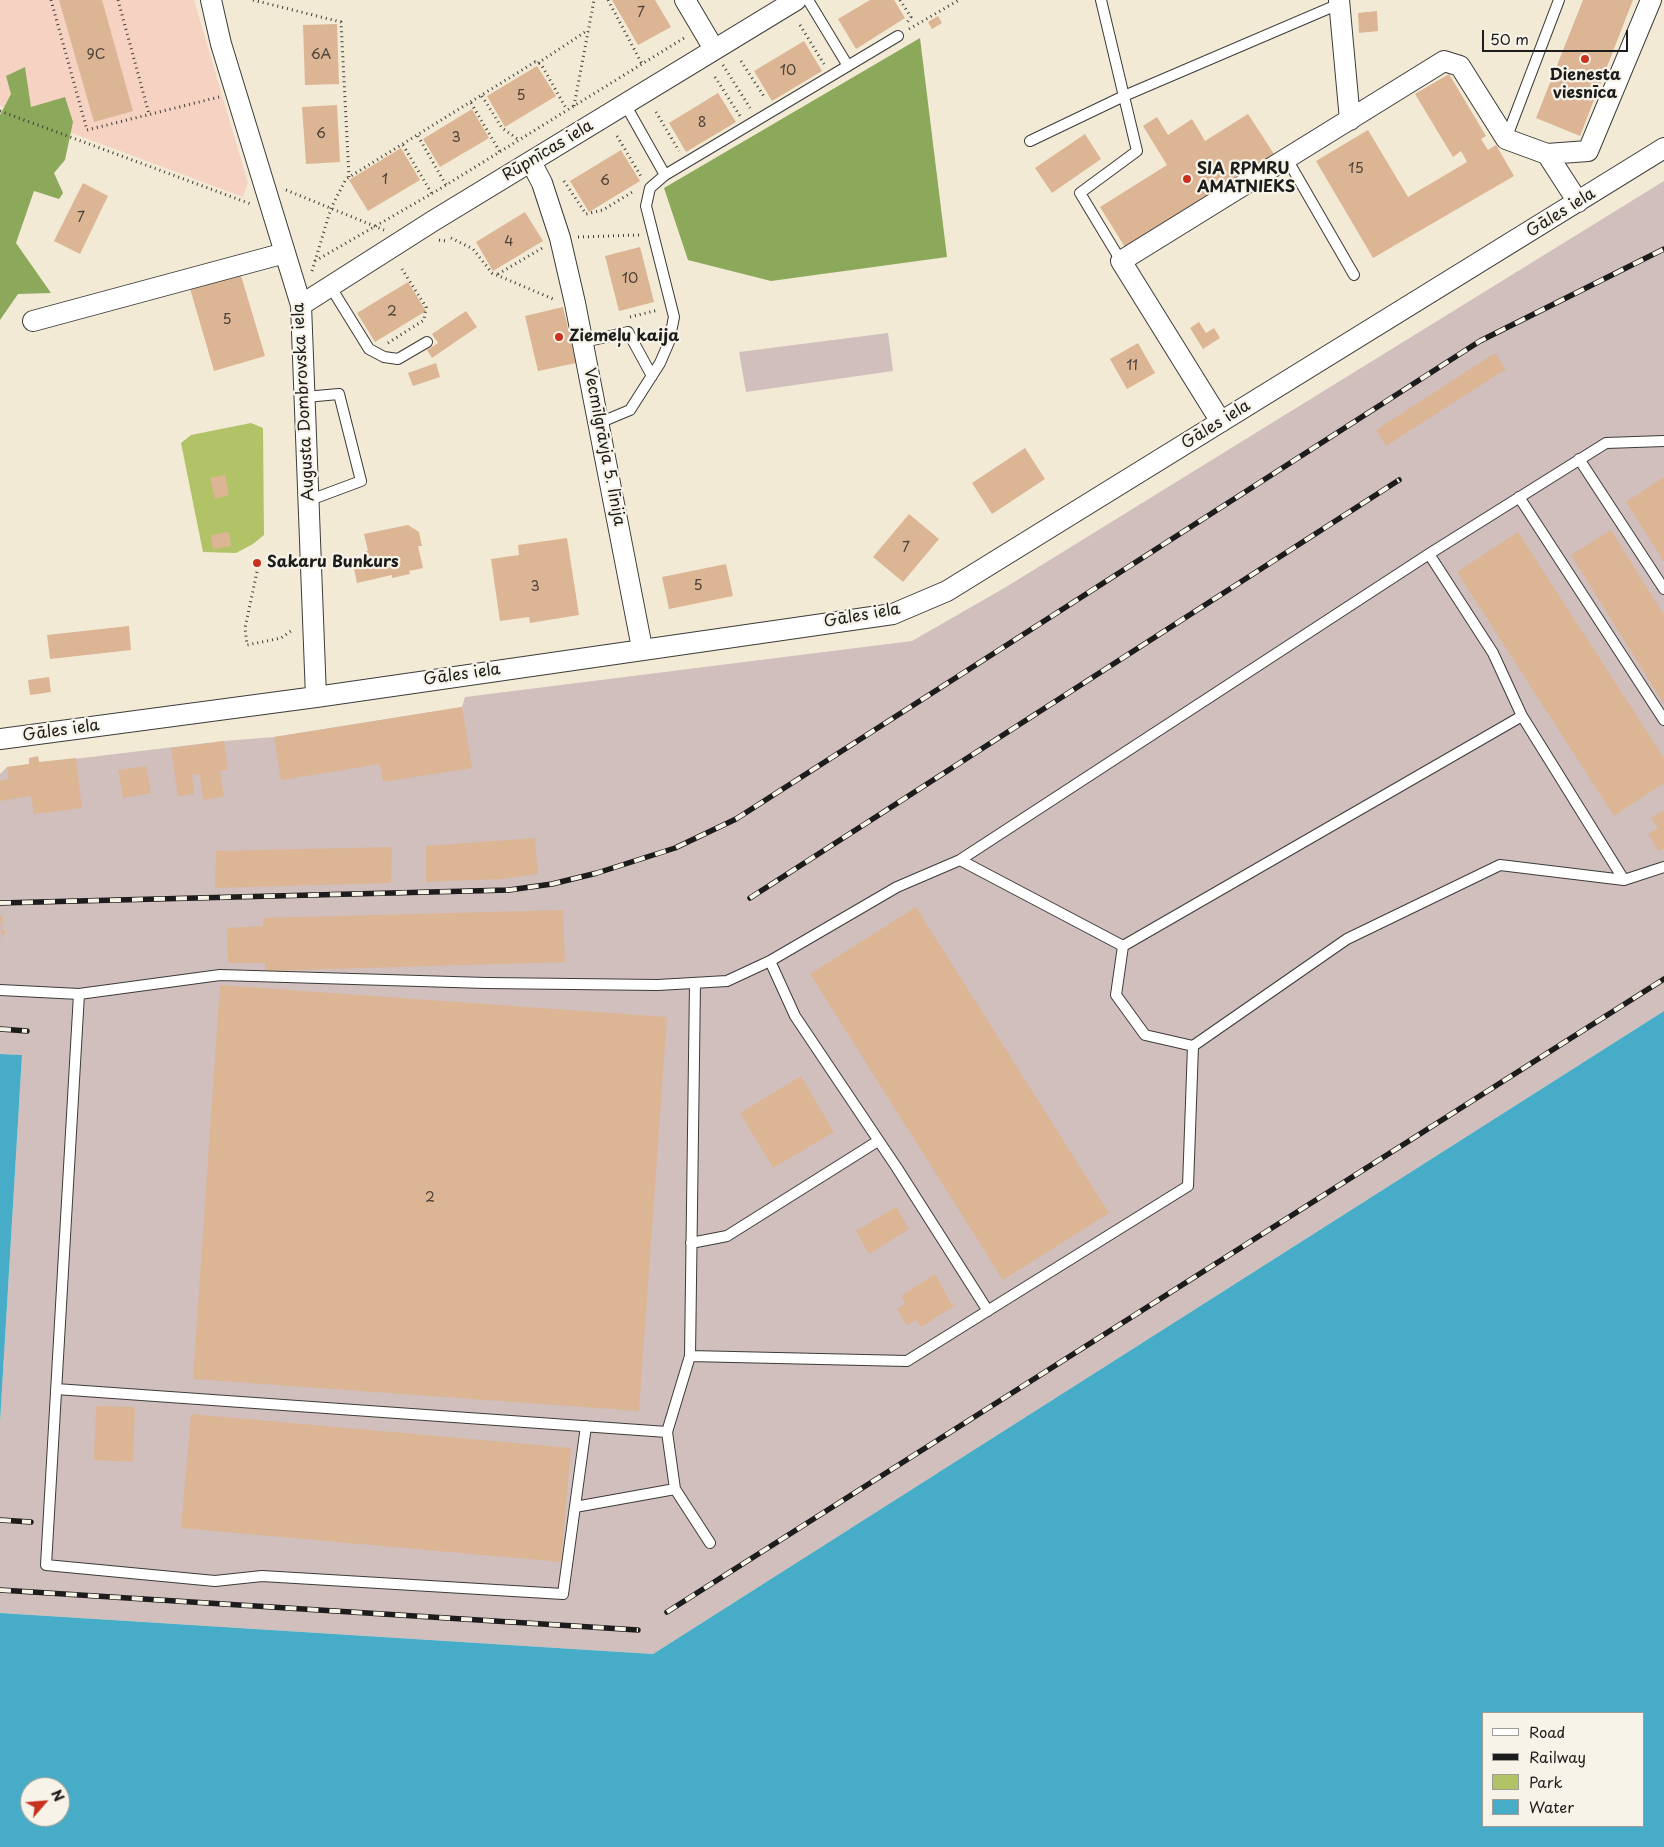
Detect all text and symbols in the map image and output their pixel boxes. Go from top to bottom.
house number: 7 [637,5,645,21]
scale bar [1484,20,1630,52]
text: 50 m [1490,27,1529,50]
house number: 9C [87,47,105,63]
house number: 6A [311,47,331,63]
marker: Dienesta viesnīca [1579,53,1591,65]
house number: 10 [780,63,796,79]
place label: Dienesta viesnīca [1549,66,1621,104]
house number: 5 [516,88,526,104]
house number: 8 [698,115,706,131]
street label: Rūpnīcas iela [499,116,597,186]
house number: 6 [316,126,326,142]
house number: 3 [451,130,461,146]
place label: SIA RPMRU AMATNIEKS [1197,160,1295,198]
house number: 15 [1348,161,1364,177]
house number: 1 [382,172,388,188]
house number: 6 [600,173,610,189]
marker: SIA RPMRU AMATNIEKS [1181,173,1193,185]
street label: Gāles iela [1523,184,1599,242]
house number: 7 [77,210,85,226]
house number: 4 [504,234,514,250]
house number: 10 [622,271,638,287]
street label: Augusta Dombrovska iela [289,302,319,502]
house number: 2 [387,304,397,320]
house number: 5 [222,312,232,328]
place label: Ziemeļu kaija [569,327,679,347]
marker: Ziemeļu kaija [553,331,565,343]
house number: 11 [1126,358,1138,374]
street label: Vecmīlgrāvja 5. līnija [579,366,629,528]
street label: Gāles iela [1178,396,1254,454]
house number: 7 [902,540,910,556]
place label: Sakaru Bunkurs [267,553,399,573]
marker: Sakaru Bunkurs [251,557,263,569]
house number: 5 [693,578,703,594]
house number: 3 [530,579,540,595]
street label: Gāles iela [822,600,902,632]
street label: Gāles iela [422,660,502,690]
street label: Gāles iela [21,716,101,746]
house number: 2 [425,1190,435,1206]
legend [1482,1712,1644,1827]
text: Road [1529,1720,1565,1743]
text: Railway [1529,1745,1586,1768]
text: Park [1529,1770,1563,1793]
north arrow [20,1777,70,1827]
text: N [46,1786,70,1805]
text: Water [1529,1795,1574,1818]

